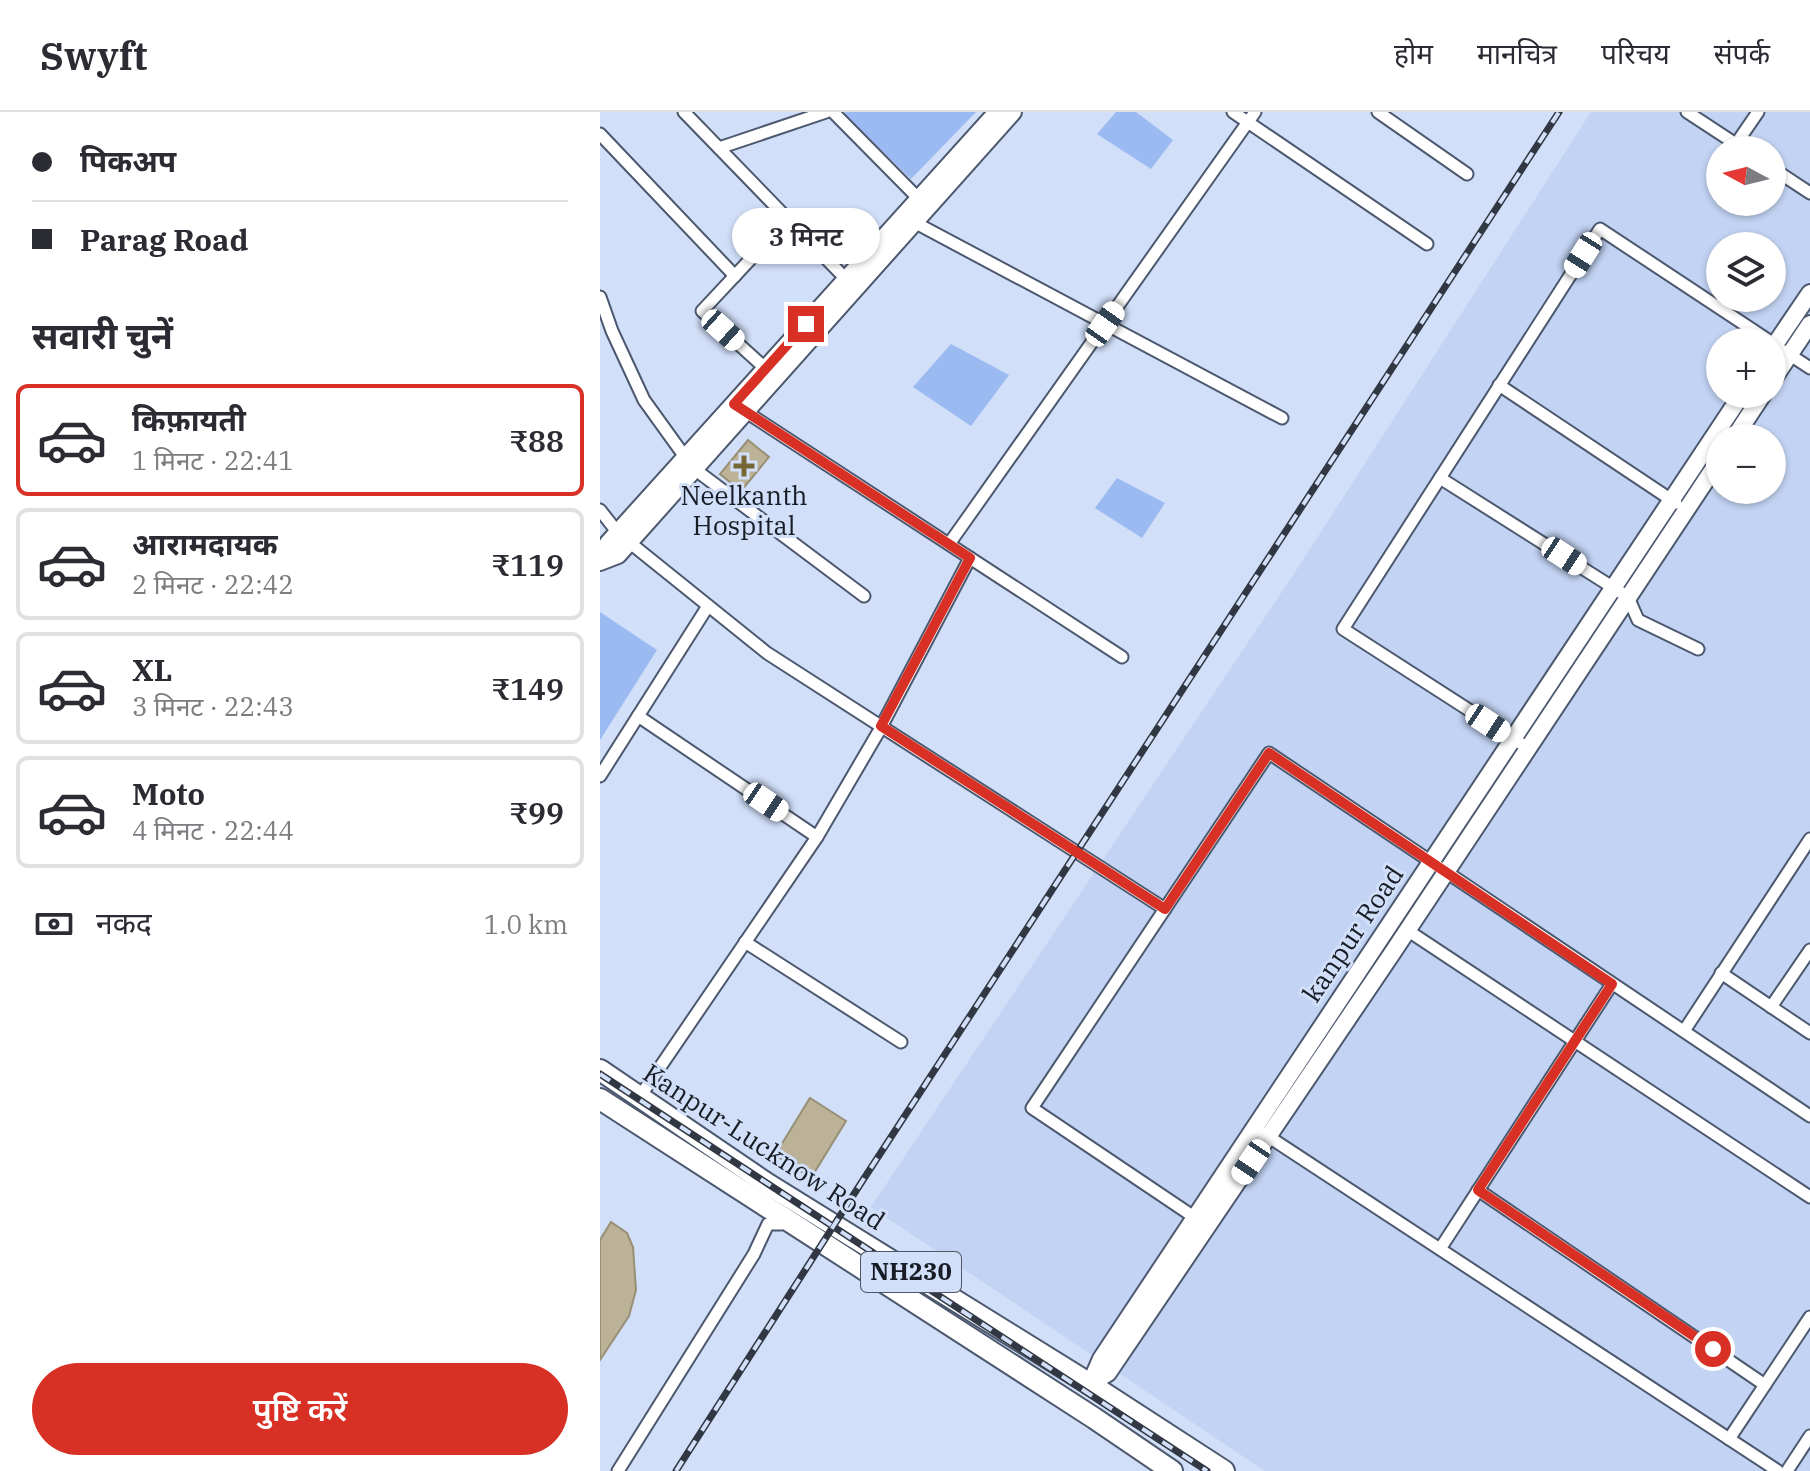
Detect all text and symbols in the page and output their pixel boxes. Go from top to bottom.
text: Swyft [40,31,148,80]
text: होम [1394,35,1433,72]
text: मानचित्र [1477,35,1557,72]
text: परिचय [1601,35,1670,72]
text: संपर्क [1714,35,1770,72]
north arrow [1706,136,1786,216]
map controls [1706,136,1786,504]
text: पिकअप [80,141,176,180]
callout: 3 मिनट [732,208,880,264]
text: 3 मिनट [769,219,843,253]
text: Parag Road [80,220,248,259]
car [1560,228,1606,282]
button: layers [1706,232,1786,312]
car [1081,297,1129,351]
car [697,305,749,355]
route end [788,306,824,342]
text: सवारी चुनें [32,312,173,359]
button: + [1706,328,1786,408]
text: किफ़ायती [132,400,246,439]
icon: car [36,404,108,476]
text: ₹88 [509,421,564,460]
button: − [1706,424,1786,504]
text: 1 मिनट · 22:41 [132,443,294,477]
marker: Neelkanth Hospital [733,455,755,477]
place label: Neelkanth Hospital [680,478,808,542]
text: आरामदायक [132,524,278,563]
icon: car [36,528,108,600]
car [1537,533,1591,579]
text: ₹119 [491,545,564,584]
text: 2 मिनट · 22:42 [132,567,294,601]
text: XL [132,650,172,689]
icon: car [36,652,108,724]
text: ₹149 [491,669,564,708]
text: 3 मिनट · 22:43 [132,689,294,723]
car [1461,700,1515,746]
text: Moto [132,774,205,813]
icon: car [36,776,108,848]
car [739,779,793,825]
text: ₹99 [509,793,564,832]
text: 4 मिनट · 22:44 [132,813,294,847]
street label: kanpur Road [1294,859,1410,1008]
icon: cash [32,902,76,946]
text: नकद [96,903,152,942]
text: 1.0 km [484,907,568,941]
street label: Kanpur-Lucknow Road [637,1055,892,1237]
car [1228,1135,1274,1189]
road number: NH230 [861,1252,961,1292]
route start [1695,1331,1731,1367]
button: पुष्टि करें [32,1363,568,1455]

